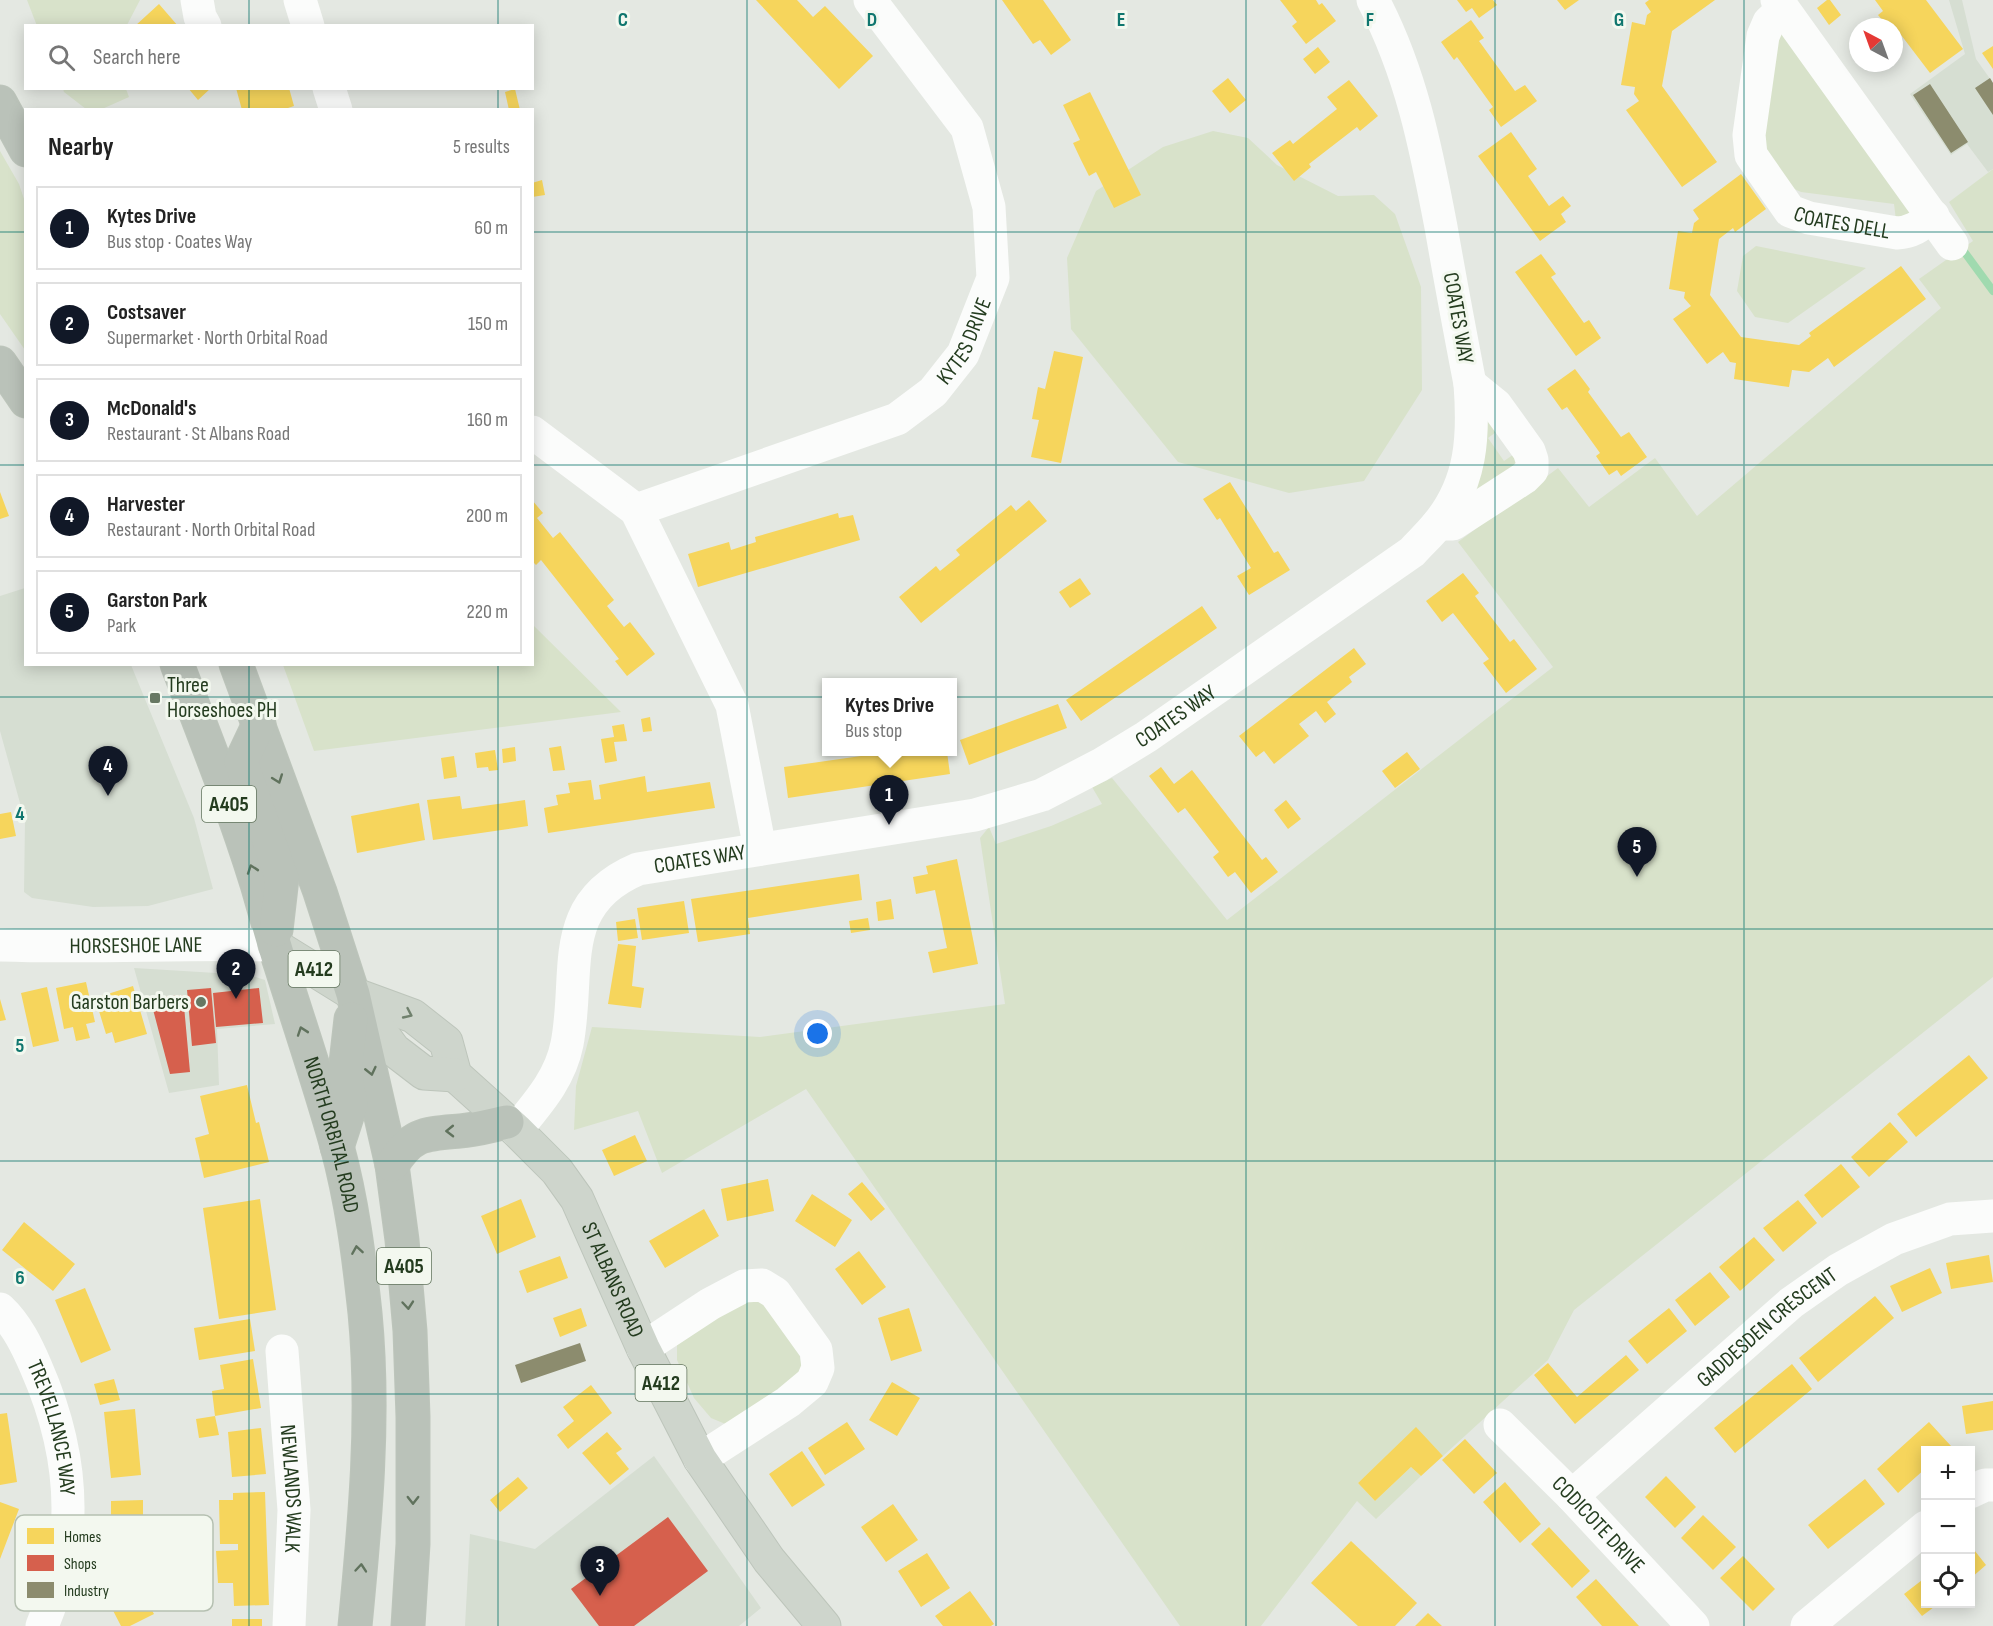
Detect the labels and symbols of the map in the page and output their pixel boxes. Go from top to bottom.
text: C [618,8,628,32]
text: D [867,8,877,32]
text: E [1117,8,1125,32]
text: F [1366,8,1374,32]
text: G [1614,8,1624,32]
north arrow [1849,18,1903,72]
street label: COATES DELL [1790,200,1892,245]
street label: COATES WAY [1437,270,1479,366]
street label: KYTES DRIVE [931,294,997,390]
place label: Three Horseshoes PH [167,672,277,724]
street label: COATES WAY [1130,679,1221,754]
marker: Three Horseshoes PH [148,691,162,705]
pin: 4 [88,746,128,796]
one-way arrow [271,773,284,784]
pin: 1 [870,776,908,825]
road number: A405 [202,786,256,822]
text: 4 [15,802,25,826]
pin: 5 [1618,828,1656,877]
street label: COATES WAY [652,838,747,880]
one-way arrow [246,864,259,875]
street label: HORSESHOE LANE [70,931,203,959]
pin: 2 [216,950,256,999]
road number: A412 [288,951,340,987]
place label: Garston Barbers [71,989,189,1016]
marker: Garston Barbers [194,995,208,1009]
one-way arrow [402,1007,413,1019]
your location [803,1019,832,1048]
one-way arrow [297,1026,309,1037]
text: 5 [16,1034,25,1058]
street label: NORTH ORBITAL ROAD [297,1053,365,1215]
one-way arrow [364,1066,377,1076]
one-way arrow [445,1125,454,1137]
street label: ST ALBANS ROAD [575,1218,650,1342]
one-way arrow [352,1245,364,1255]
road number: A405 [377,1248,431,1284]
street label: GADDESDEN CRESCENT [1691,1261,1842,1393]
text: 6 [15,1266,25,1290]
one-way arrow [401,1301,414,1310]
street label: TREVELLANCE WAY [21,1356,81,1496]
road number: A412 [636,1365,686,1401]
street label: NEWLANDS WALK [274,1423,308,1553]
street label: CODICOTE DRIVE [1546,1470,1651,1579]
one-way arrow [407,1495,419,1504]
legend [15,1515,213,1611]
text: Homes [64,1528,101,1547]
pin: 3 [580,1546,620,1596]
text: Shops [64,1555,97,1574]
one-way arrow [354,1563,367,1572]
text: Industry [64,1582,109,1601]

